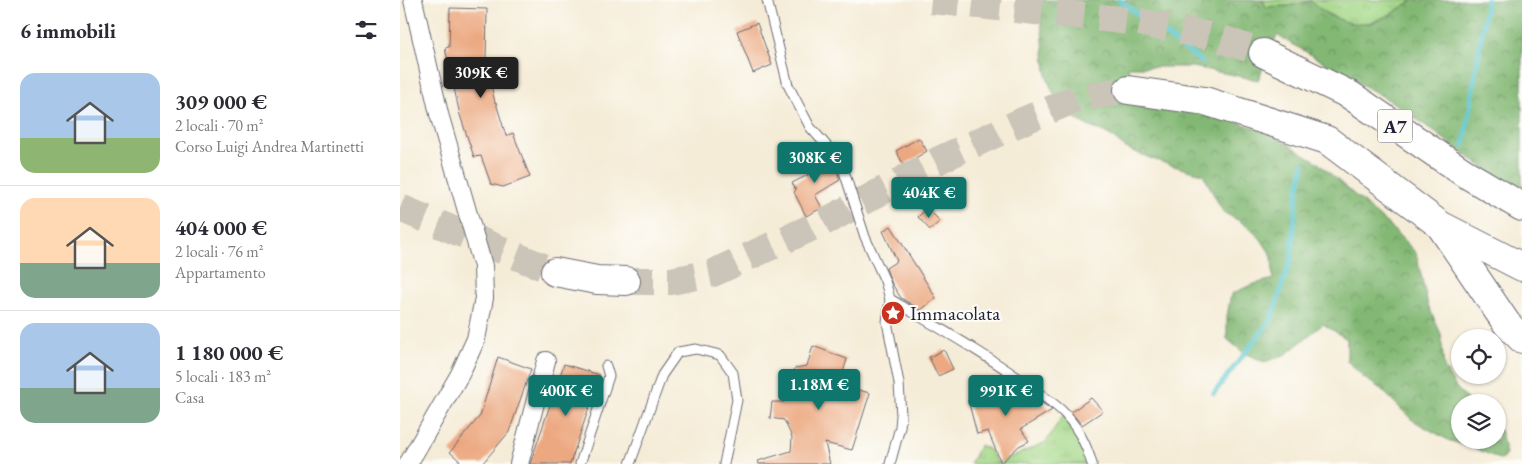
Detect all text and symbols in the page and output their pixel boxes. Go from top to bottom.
icon: filters [352,16,380,44]
text: 6 immobili [20,17,116,44]
pin: 309K € [440,56,522,99]
text: 309K € [454,62,508,83]
text: 309 000 € [175,88,267,115]
icon: home [60,93,120,153]
road number: A7 [1378,110,1412,142]
text: 2 locali · 70 m² [175,115,263,136]
text: Corso Luigi Andrea Martinetti [175,136,364,157]
pin: 308K € [774,142,856,184]
text: 308K € [788,147,842,168]
pin: 404K € [888,176,970,219]
text: 404K € [902,182,956,203]
text: 404 000 € [175,214,267,241]
icon: home [60,218,120,278]
text: 2 locali · 76 m² [175,241,263,262]
text: Appartamento [175,262,266,283]
place icon: Immacolata [880,300,906,326]
place label: Immacolata [910,300,1000,326]
map controls [1451,329,1506,449]
button: locate [1451,329,1506,384]
text: 1 180 000 € [175,339,283,366]
icon: home [60,343,120,403]
text: 5 locali · 183 m² [175,366,271,387]
pin: 1.18M € [773,368,865,411]
pin: 400K € [525,374,607,417]
text: 1.18M € [789,374,849,395]
pin: 991K € [965,374,1047,417]
text: 400K € [539,380,593,401]
text: 991K € [979,380,1033,401]
text: Casa [175,387,204,408]
button: layers [1451,394,1506,449]

